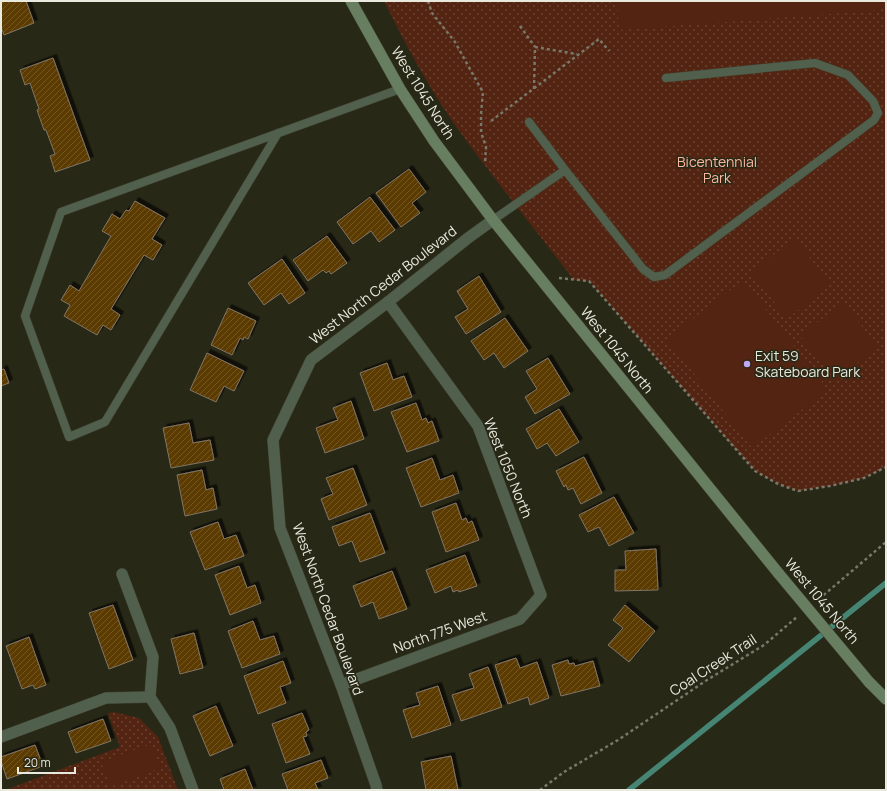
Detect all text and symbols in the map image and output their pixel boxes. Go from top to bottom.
street label: West 1045 North [387,43,460,143]
park label: Bicentennial Park [677,152,757,187]
street label: West North Cedar Boulevard [305,221,460,348]
street label: West 1045 North [577,302,658,397]
place label: Exit 59 Skateboard Park [755,346,861,381]
marker: Exit 59 Skateboard Park [742,359,752,369]
street label: West 1050 North [480,415,537,521]
street label: West North Cedar Boulevard [288,520,369,698]
street label: West 1045 North [781,554,864,647]
street label: North 775 West [390,606,490,657]
street label: Coal Creek Trail [666,629,760,700]
scale bar [18,749,75,775]
text: 20 m [24,754,51,771]

